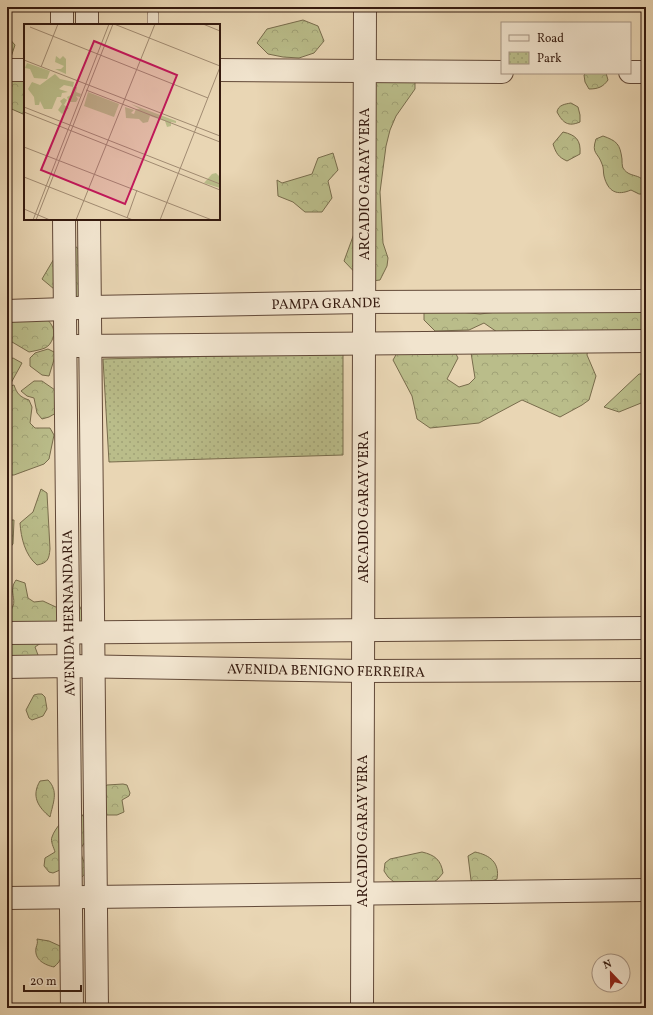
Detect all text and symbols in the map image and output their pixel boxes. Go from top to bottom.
legend [501,22,631,74]
inset map [24,24,220,220]
text: Road [537,31,564,47]
text: Park [537,51,562,67]
street label: ARCADIO GARAY VERA [356,108,375,260]
street label: PAMPA GRANDE [271,294,381,315]
street label: ARCADIO GARAY VERA [355,431,374,583]
street label: AVENIDA HERNANDARIA [59,529,80,697]
street label: AVENIDA BENIGNO FERREIRA [227,660,425,683]
street label: ARCADIO GARAY VERA [354,755,373,907]
north arrow [591,953,631,993]
text: N [601,957,614,974]
scale bar [24,967,81,993]
text: 20 m [30,974,57,990]

